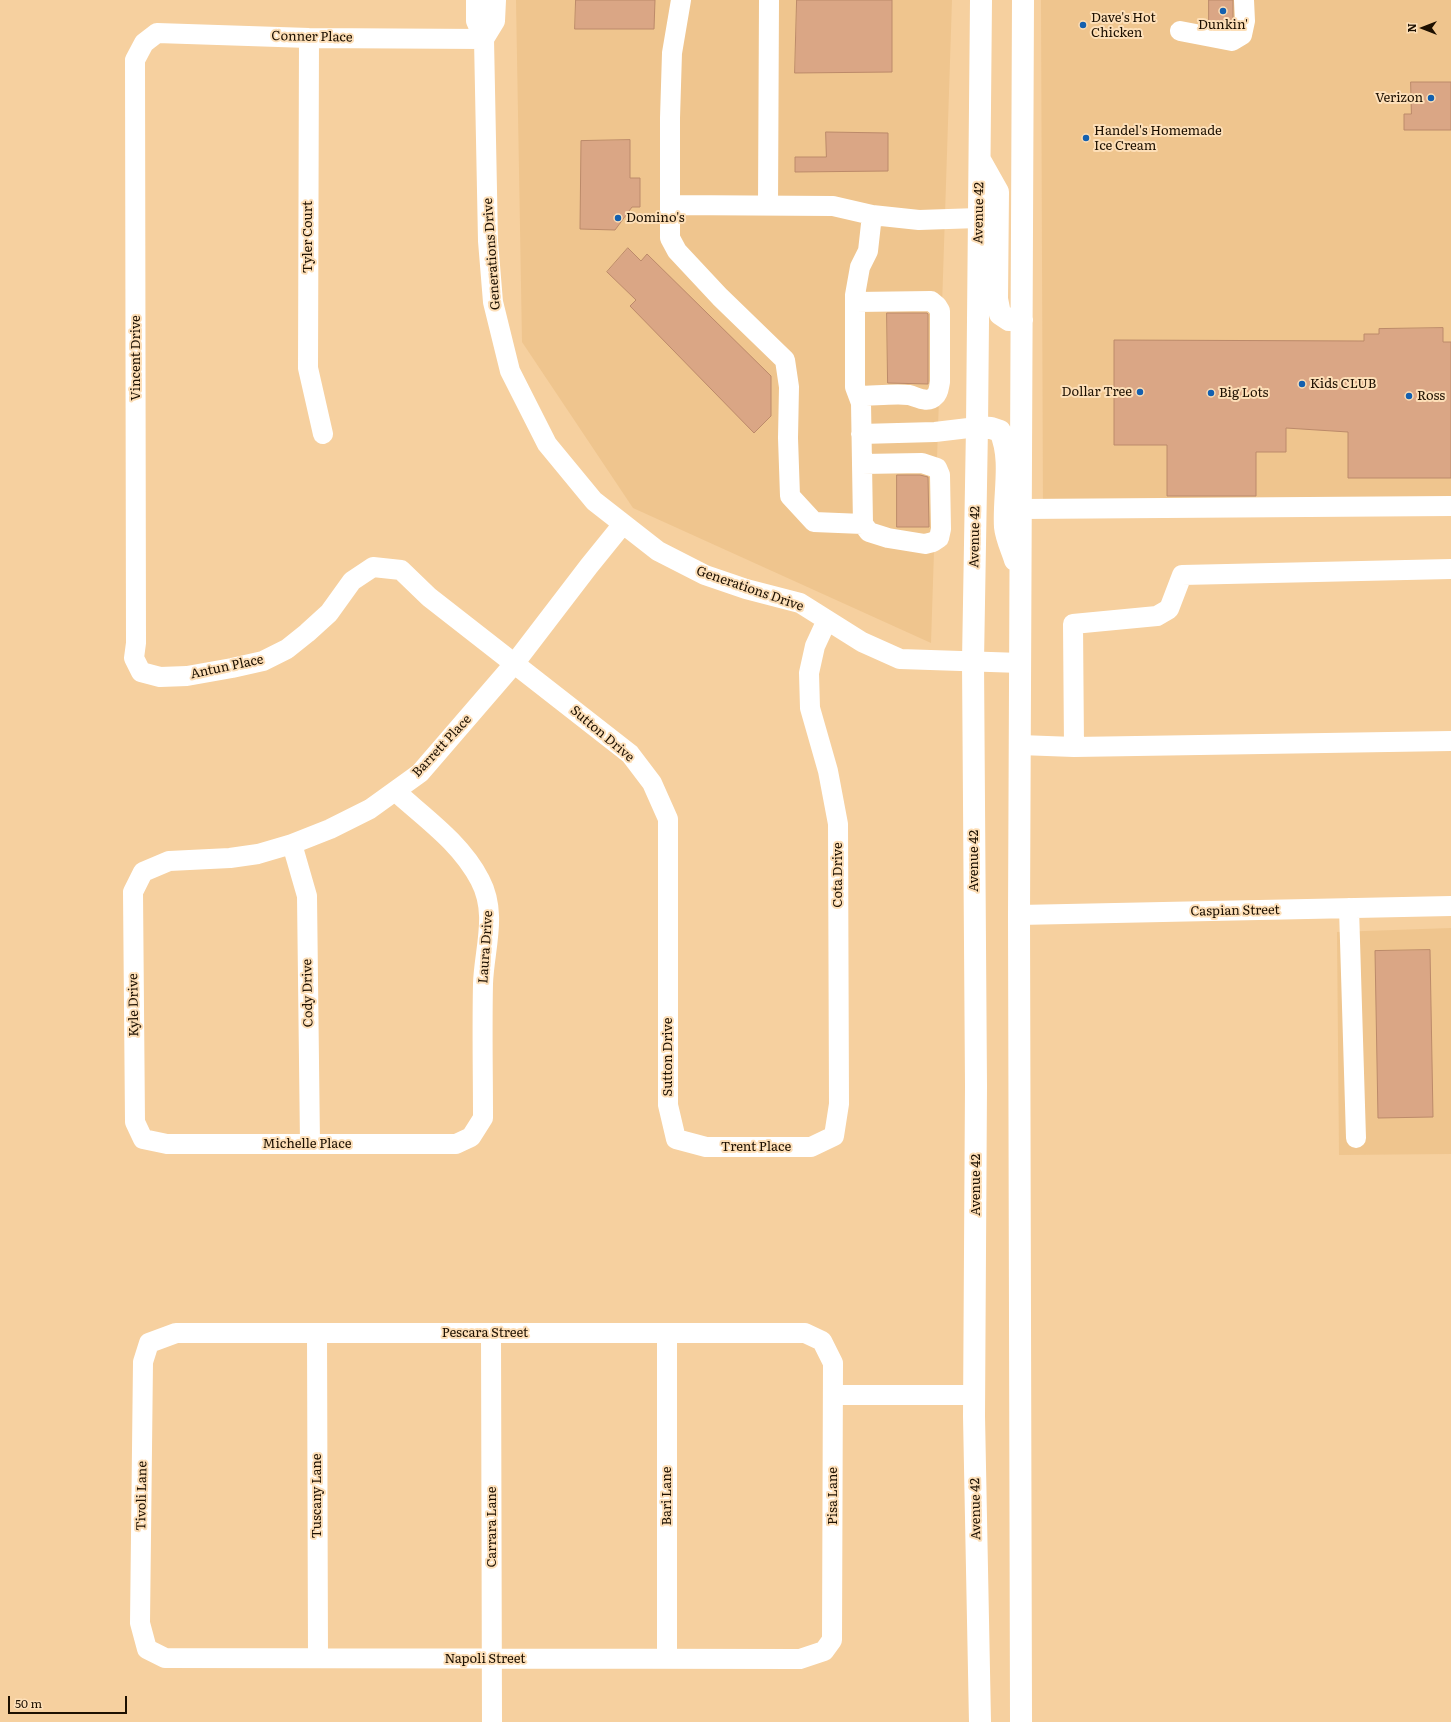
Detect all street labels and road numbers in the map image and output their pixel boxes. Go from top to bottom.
street label: Conner Place [271,28,353,46]
street label: Avenue 42 [971,182,987,244]
street label: Generations Drive [480,197,504,311]
street label: Tyler Court [300,201,316,273]
street label: Vincent Drive [128,315,144,401]
street label: Avenue 42 [967,506,983,568]
street label: Generations Drive [694,563,806,615]
street label: Antun Place [189,652,265,682]
street label: Sutton Drive [567,703,637,765]
street label: Barrett Place [409,712,475,780]
street label: Avenue 42 [966,830,982,892]
street label: Cota Drive [830,842,846,908]
street label: Caspian Street [1190,902,1280,920]
street label: Laura Drive [476,910,496,984]
street label: Cody Drive [300,959,316,1027]
street label: Kyle Drive [126,973,142,1037]
street label: Sutton Drive [660,1018,676,1096]
street label: Michelle Place [263,1136,351,1152]
street label: Trent Place [721,1139,791,1155]
street label: Avenue 42 [968,1154,984,1216]
street label: Pescara Street [442,1325,528,1341]
street label: Tuscany Lane [309,1453,325,1539]
street label: Tivoli Lane [134,1461,150,1531]
street label: Bari Lane [659,1467,675,1525]
street label: Pisa Lane [825,1467,841,1525]
street label: Avenue 42 [968,1478,984,1540]
street label: Carrara Lane [484,1486,500,1568]
street label: Napoli Street [444,1651,526,1667]

